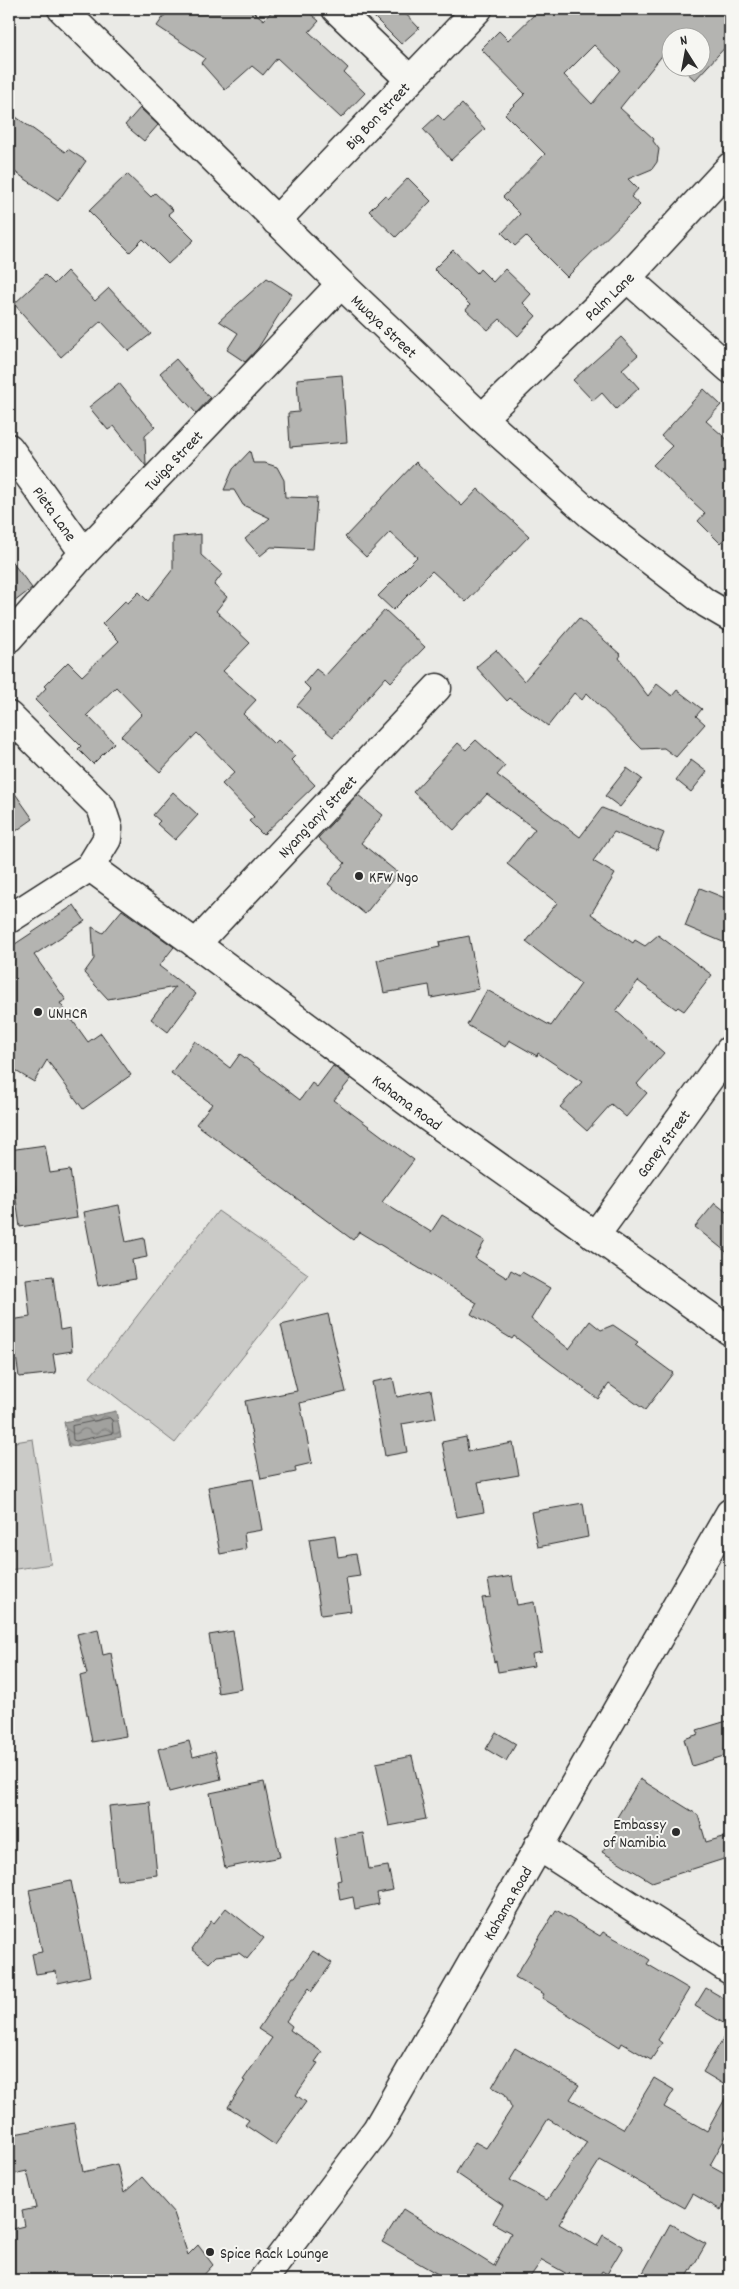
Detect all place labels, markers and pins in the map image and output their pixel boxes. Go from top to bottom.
place label: KFW Ngo [369,867,418,890]
marker: KFW Ngo [353,870,365,882]
place label: UNHCR [48,1003,88,1026]
marker: UNHCR [32,1006,44,1018]
place label: Embassy of Namibia [603,1814,667,1855]
marker: Embassy of Namibia [670,1826,682,1838]
place label: Spice Rack Lounge [220,2243,328,2266]
marker: Spice Rack Lounge [204,2246,216,2258]

